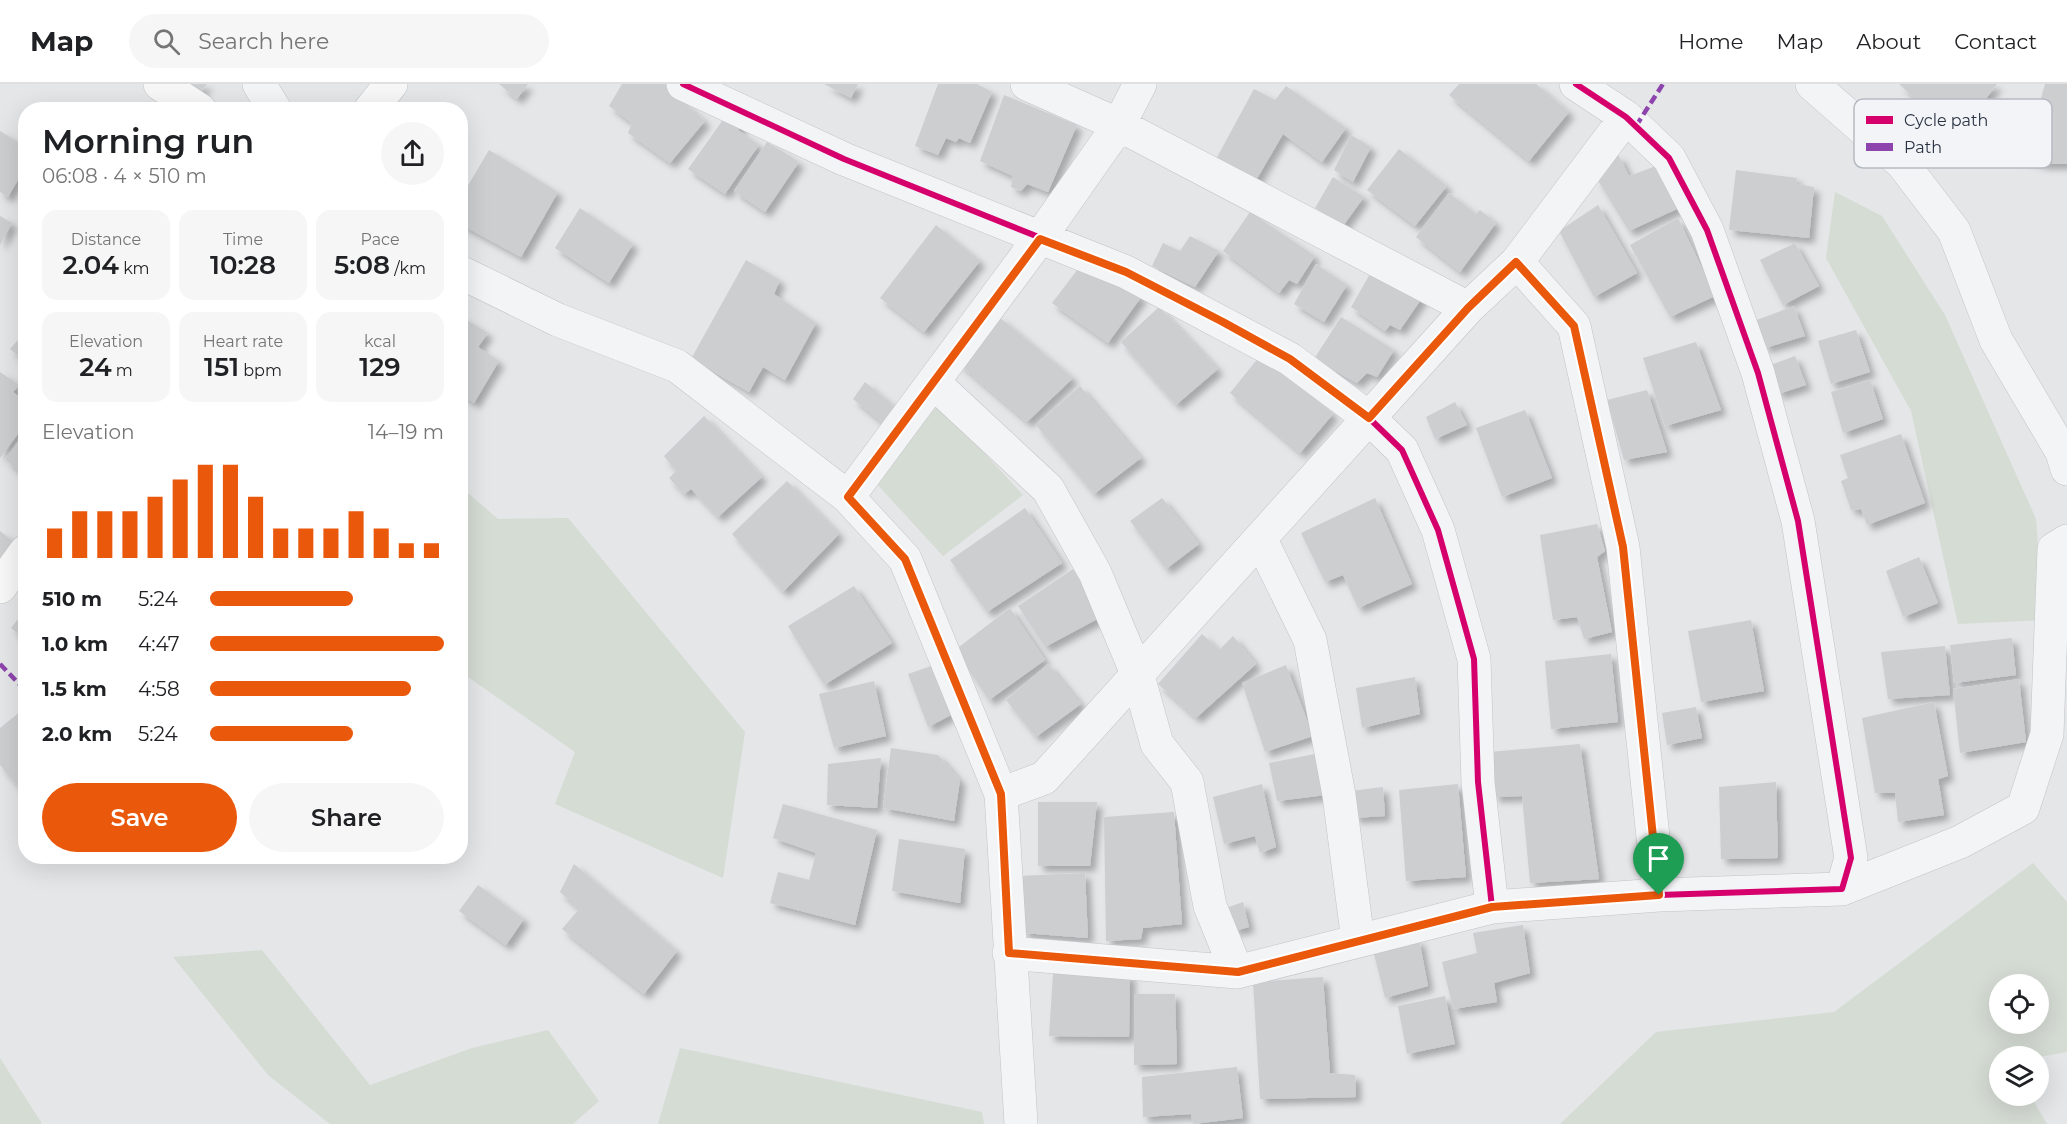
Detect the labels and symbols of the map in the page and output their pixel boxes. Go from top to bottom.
legend [1854,99,2052,168]
text: Cycle path [1904,111,1988,130]
text: Path [1904,138,1942,157]
pin [1633,833,1684,895]

